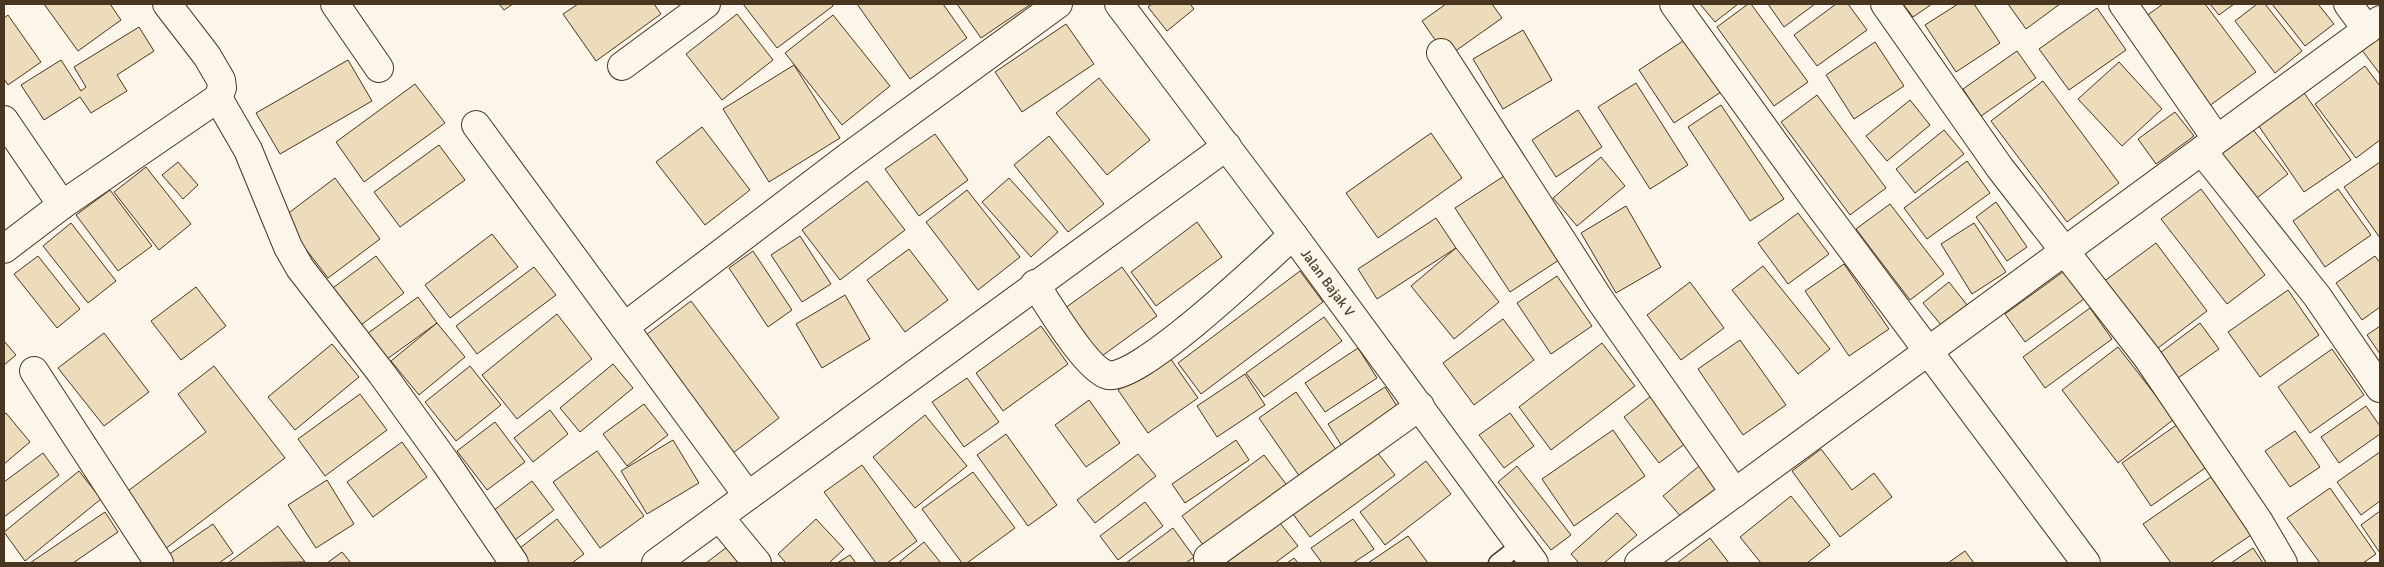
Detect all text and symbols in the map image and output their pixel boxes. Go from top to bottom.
street label: Jalan Bajak V [1297,245,1358,320]

